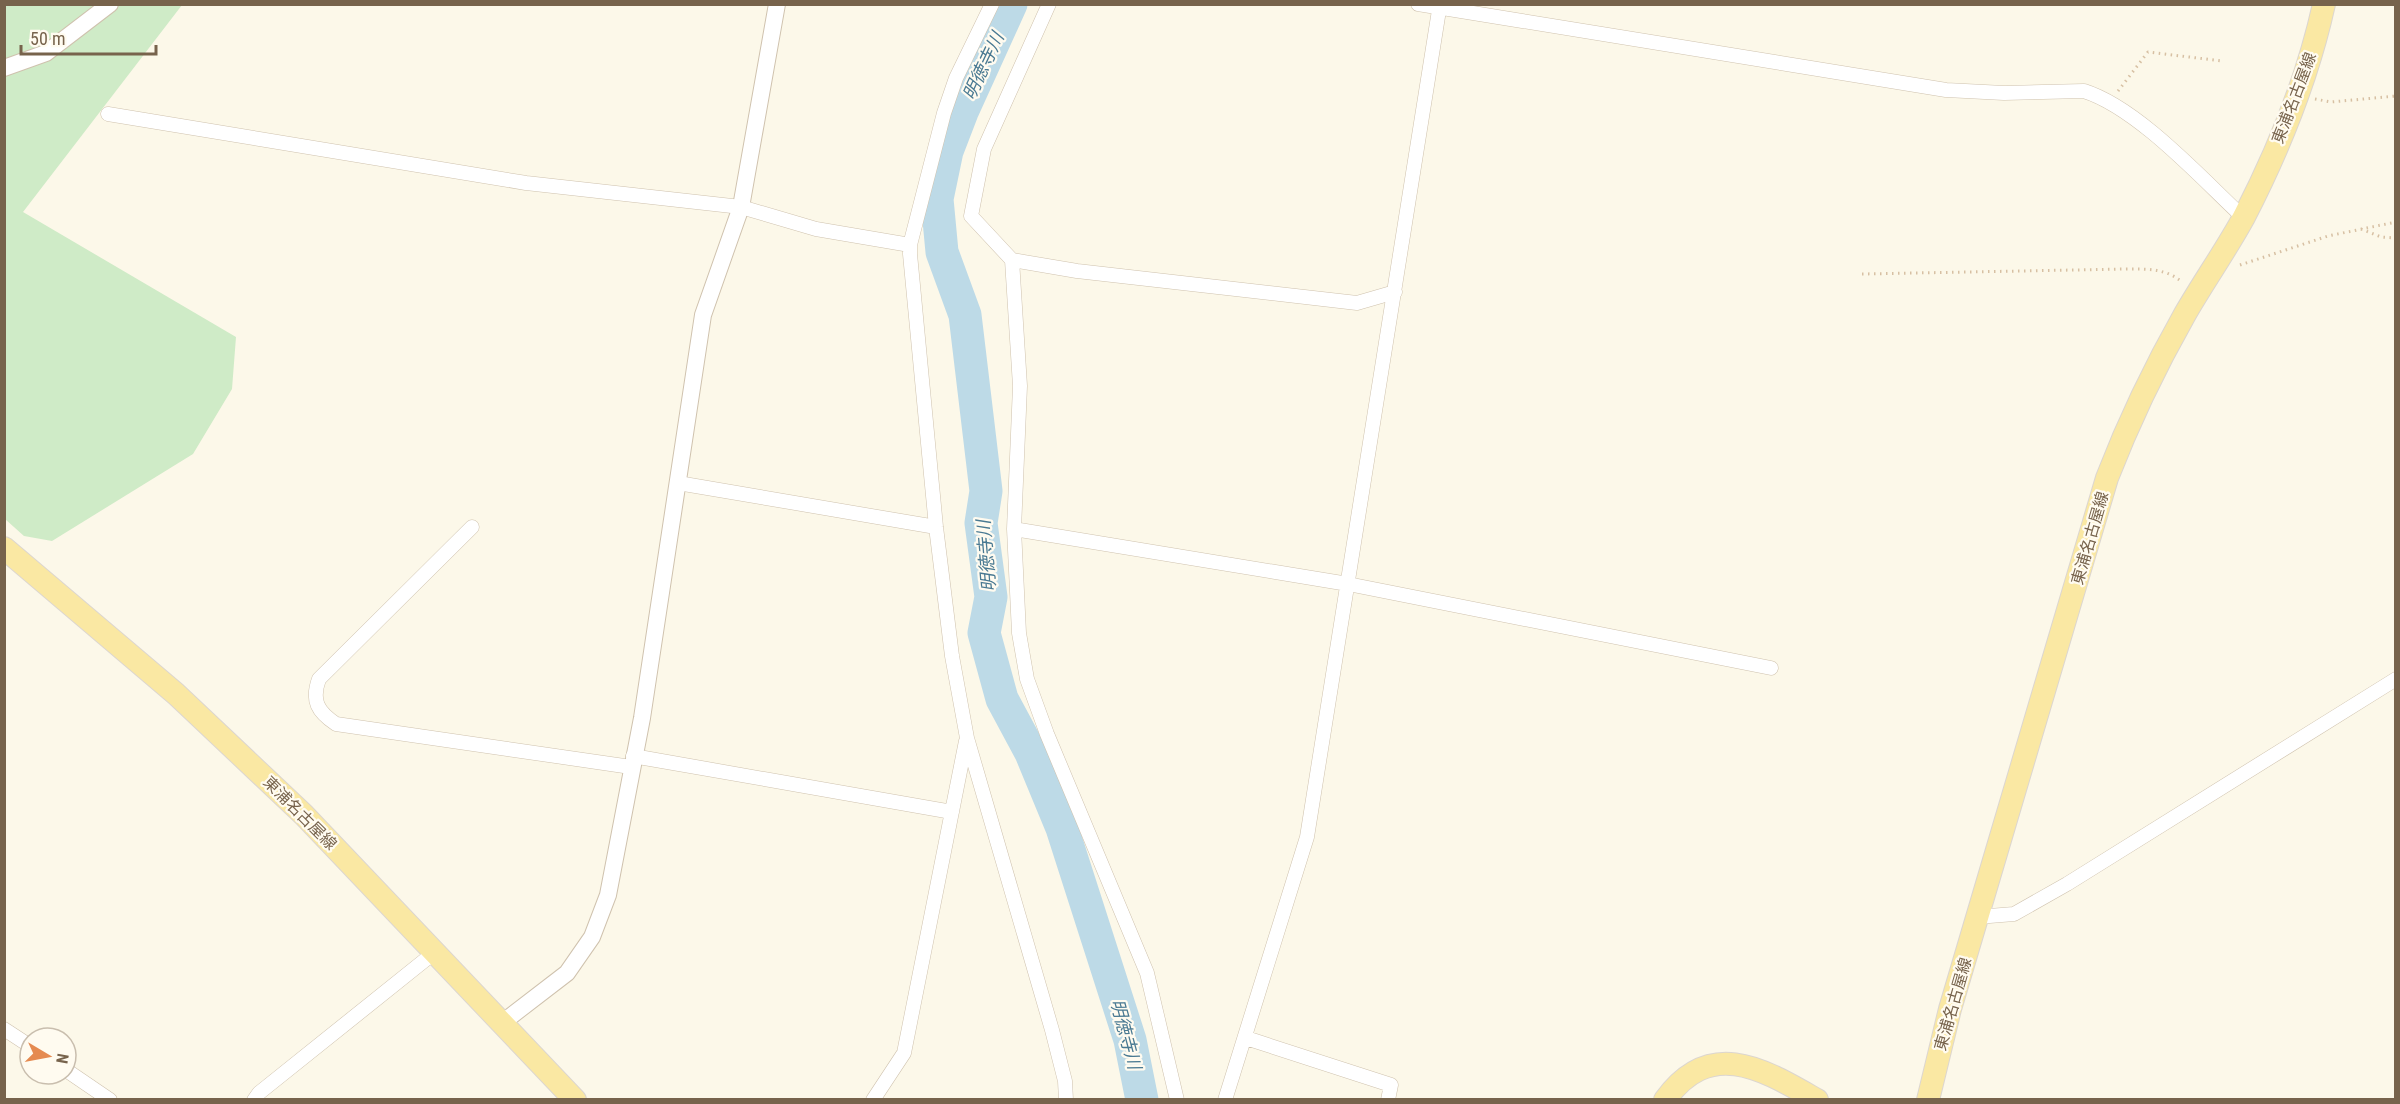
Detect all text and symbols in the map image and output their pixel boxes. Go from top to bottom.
scale bar [21,18,156,56]
water label: 明徳寺川 [958,27,1009,103]
text: 50 m [30,28,65,49]
street label: 東浦名古屋線 [2268,50,2320,146]
street label: 東浦名古屋線 [2068,489,2112,587]
water label: 明徳寺川 [972,517,1000,593]
street label: 東浦名古屋線 [259,772,341,854]
street label: 東浦名古屋線 [1931,955,1975,1053]
water label: 明徳寺川 [1107,997,1146,1073]
north arrow [18,1026,78,1086]
text: N [52,1052,72,1065]

